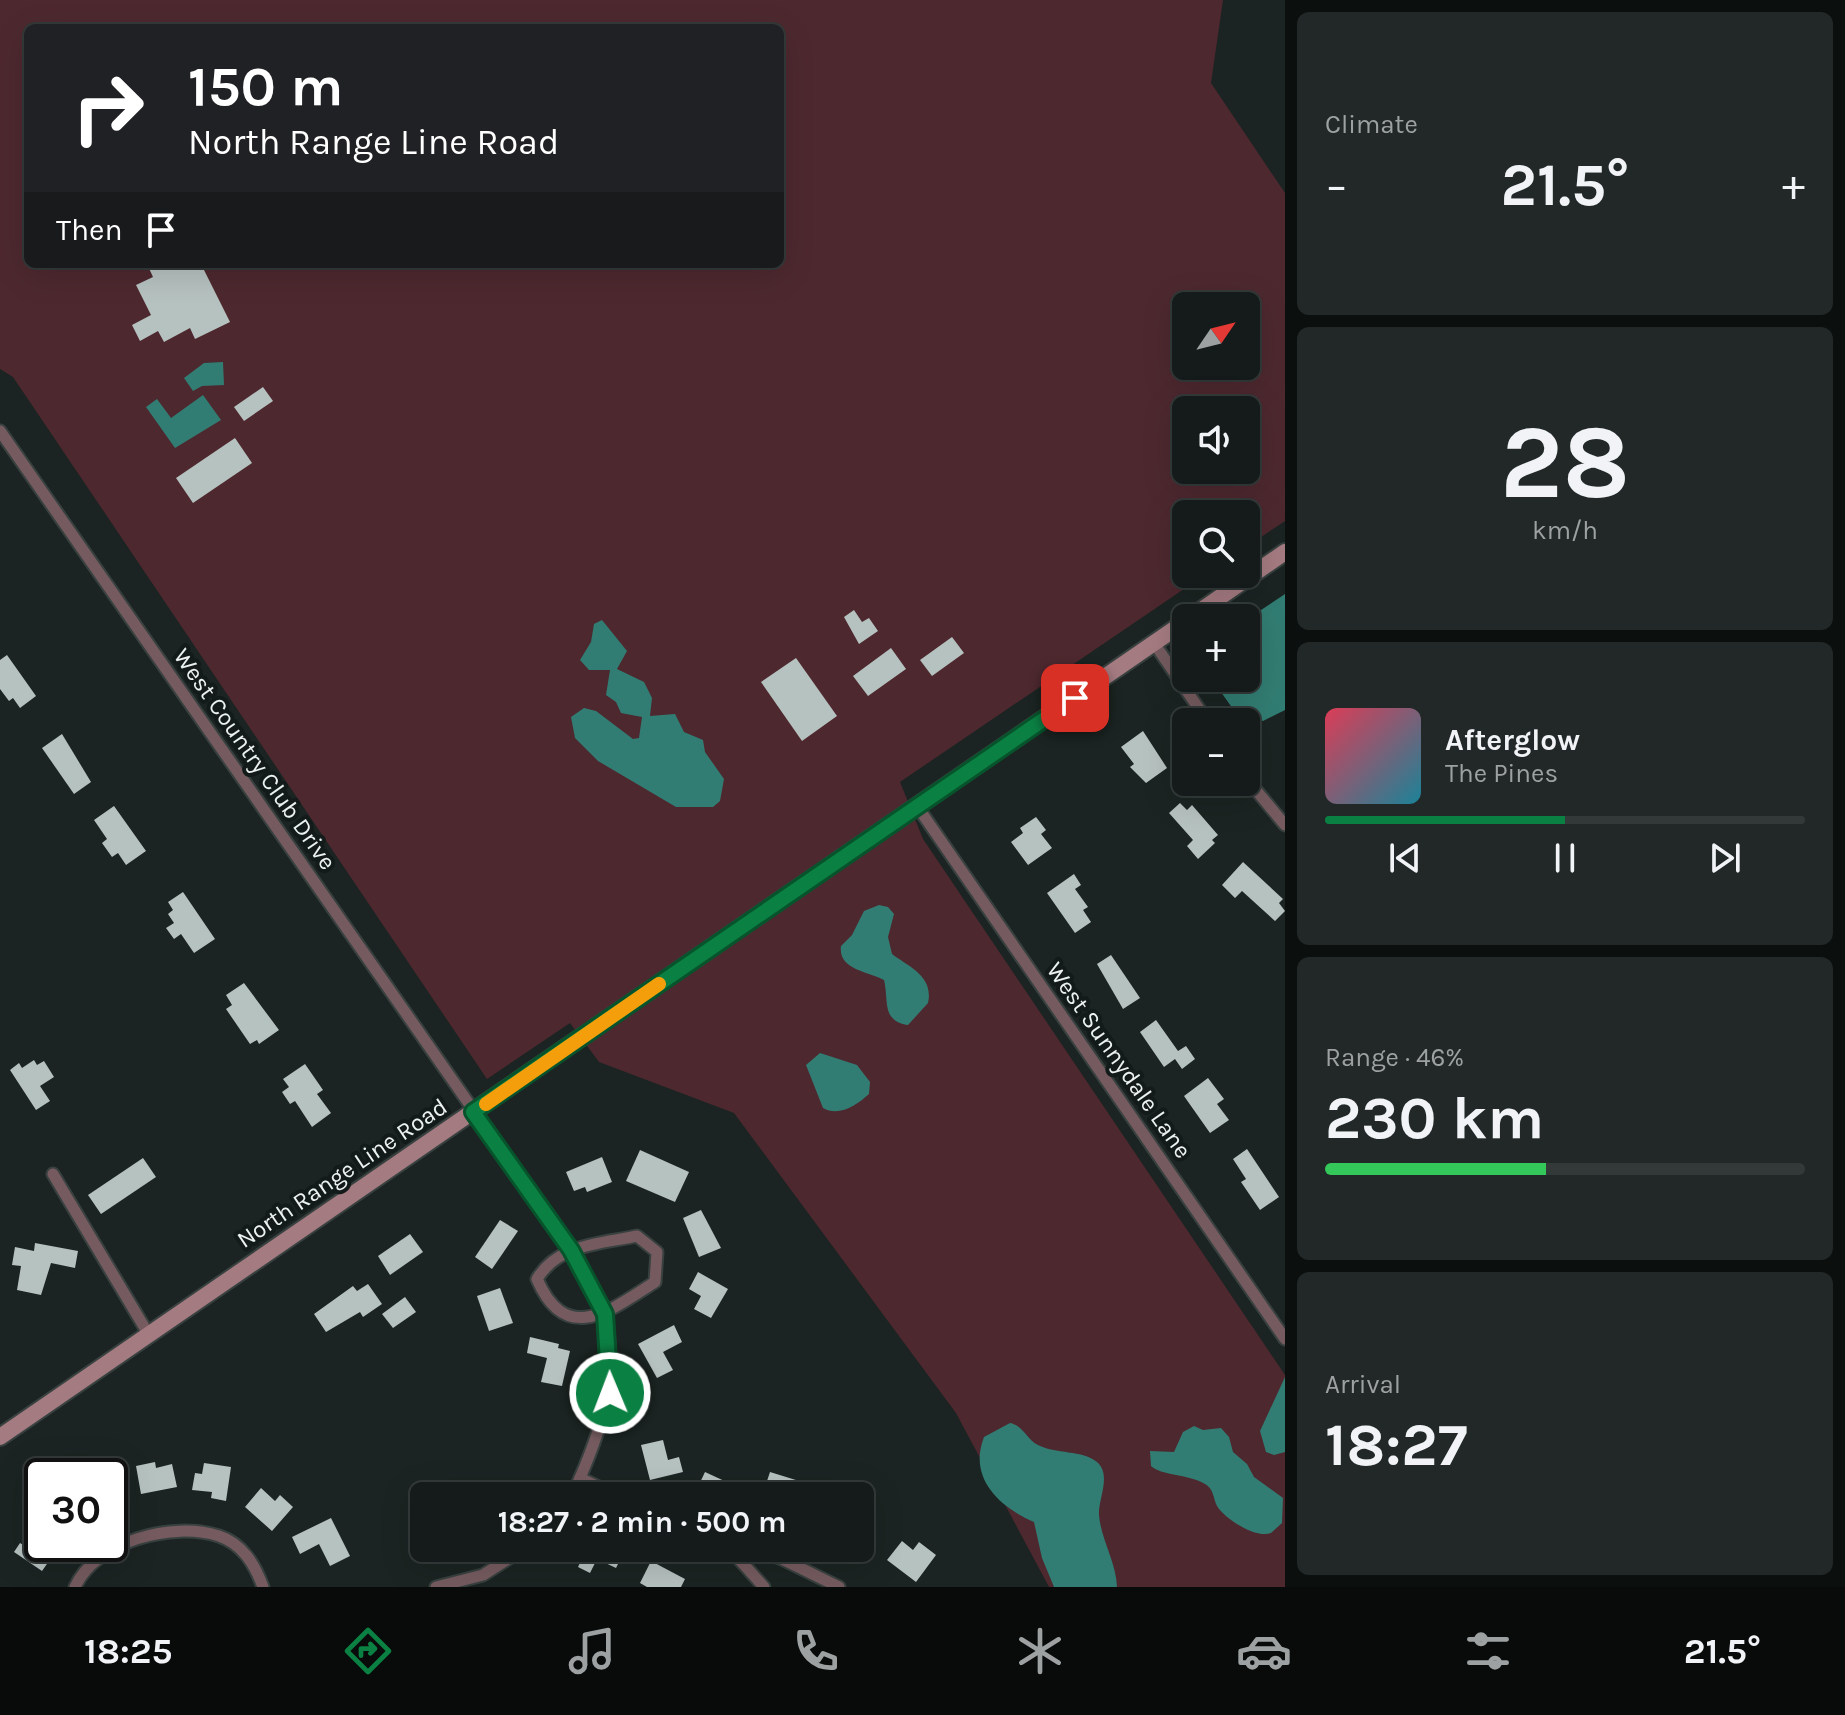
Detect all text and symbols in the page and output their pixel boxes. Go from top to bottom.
text: 150 m [188,54,343,119]
icon: right [56,56,160,160]
text: Climate [1325,109,1418,140]
text: North Range Line Road [188,121,559,163]
text: 21.5° [1501,150,1629,220]
text: − [1325,160,1348,211]
text: + [1782,160,1805,211]
icon: arrive [139,208,183,252]
text: Then [56,212,123,248]
north arrow [1172,292,1260,380]
map controls [1172,292,1260,796]
button: sound [1172,396,1260,484]
text: 28 [1500,402,1630,523]
button: search [1172,500,1260,588]
text: km/h [1532,515,1598,546]
button: + [1172,604,1260,692]
street label: West Country Club Drive [168,643,342,875]
pin [1041,664,1109,732]
icon: arrive [1053,676,1097,720]
button: − [1172,708,1260,796]
text: Afterglow [1445,722,1580,758]
text: The Pines [1445,758,1558,789]
icon: previous [1383,836,1427,880]
icon: pause [1543,836,1587,880]
icon: next [1703,836,1747,880]
street label: West Sunnydale Lane [1041,957,1197,1163]
text: Range · 46% [1325,1042,1464,1073]
text: 230 km [1325,1083,1544,1153]
street label: North Range Line Road [232,1092,452,1254]
position arrow [568,1351,652,1435]
text: Arrival [1325,1369,1401,1400]
text: 18:27 [1325,1410,1468,1480]
speed limit sign: 30 [24,1458,128,1562]
text: 18:27 · 2 min · 500 m [498,1504,786,1540]
icon: directions [340,1623,396,1679]
icon: music [564,1623,620,1679]
icon: phone [788,1623,844,1679]
icon: climate [1012,1623,1068,1679]
icon: car [1236,1623,1292,1679]
icon: filters [1460,1623,1516,1679]
text: 18:25 [84,1630,172,1672]
text: 21.5° [1684,1630,1761,1672]

